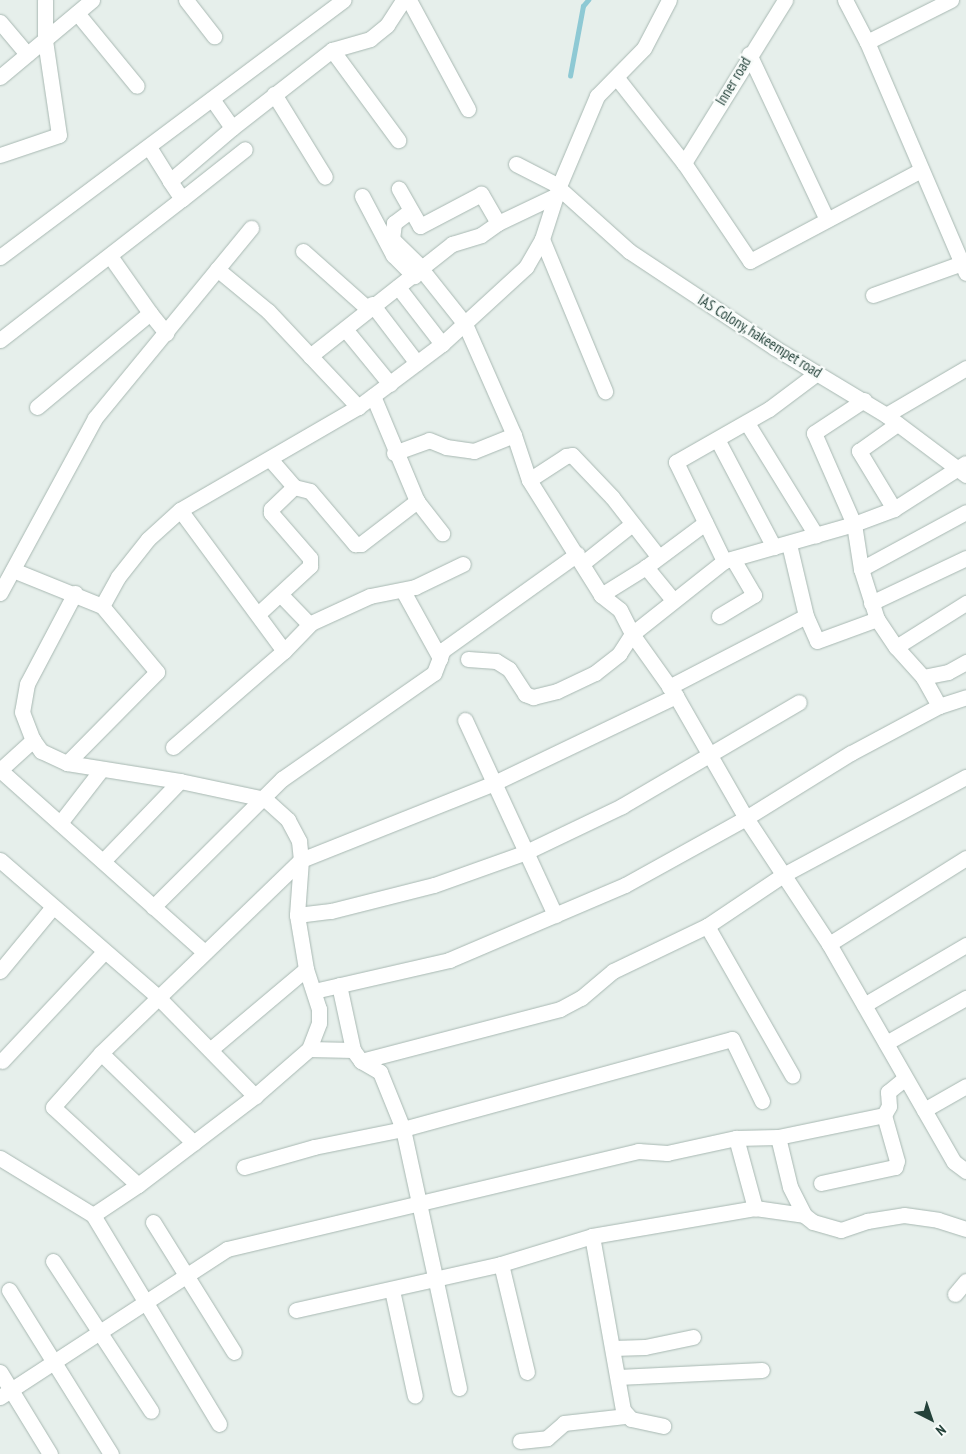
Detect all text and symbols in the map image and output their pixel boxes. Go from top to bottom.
street label: Inner road [712,54,754,108]
street label: IAS Colony, hakeempet road [694,290,826,382]
north arrow [906,1394,956,1444]
text: N [932,1421,950,1440]

